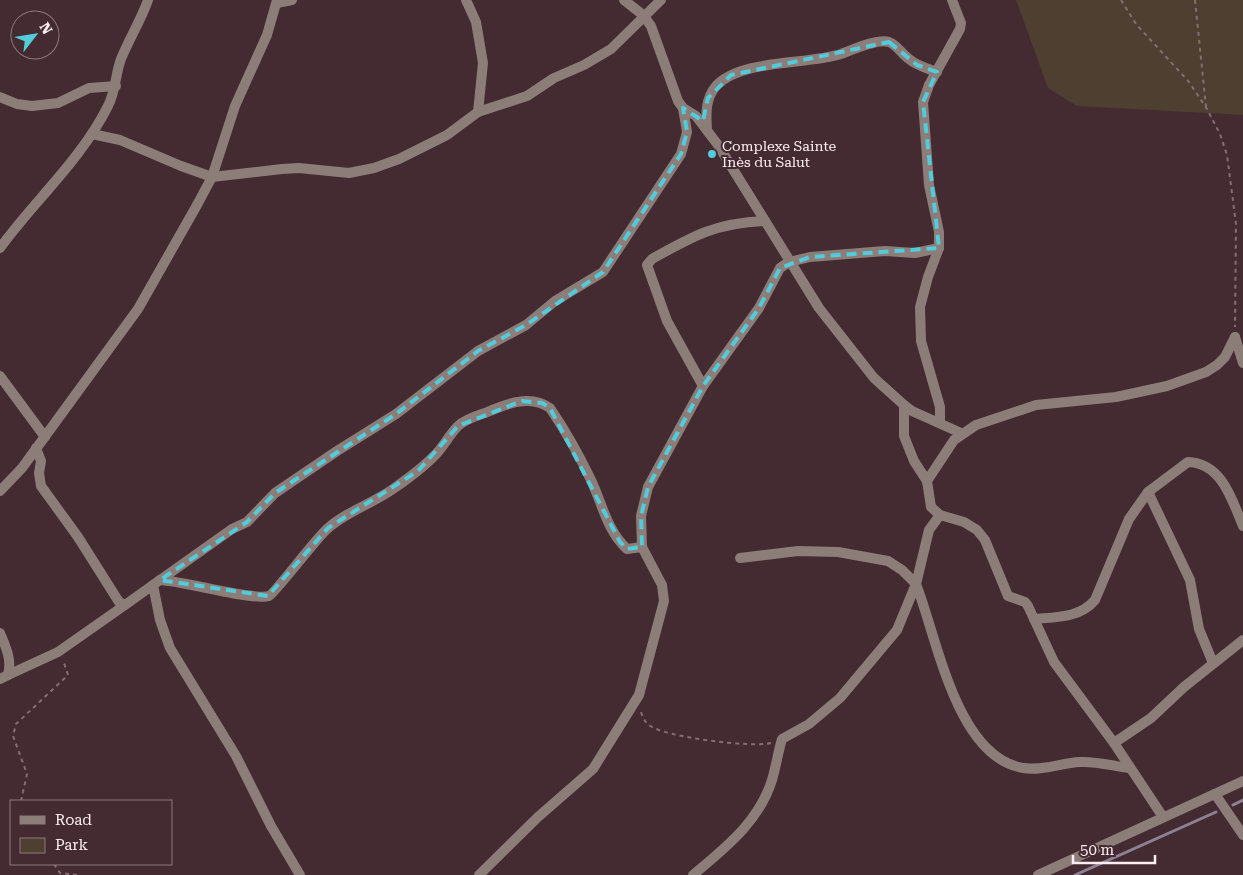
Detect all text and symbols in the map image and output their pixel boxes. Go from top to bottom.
north arrow [10,10,60,60]
text: N [37,20,56,37]
place label: Complexe Sainte Inès du Salut [722,138,837,170]
marker: Complexe Sainte Inès du Salut [706,148,718,160]
legend [10,800,172,865]
text: Road [55,811,92,829]
scale bar [1073,832,1156,864]
text: Park [55,836,89,854]
text: 50 m [1080,841,1115,859]

